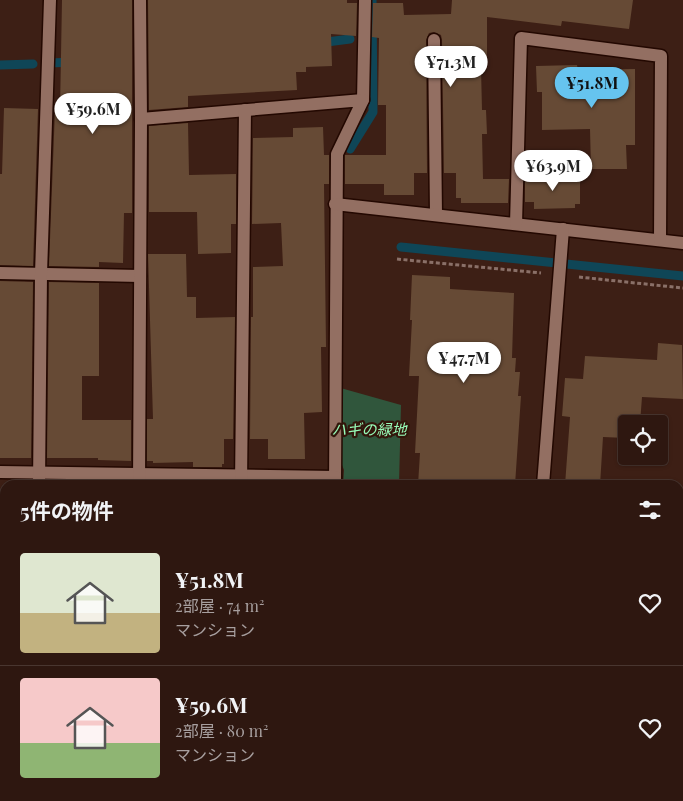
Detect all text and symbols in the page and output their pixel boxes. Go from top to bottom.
pin: ¥71.3M [410,46,492,88]
text: ¥71.3M [426,51,476,72]
pin: ¥51.8M [551,66,633,109]
text: ¥51.8M [566,72,618,93]
pin: ¥59.6M [52,92,134,135]
text: ¥59.6M [65,98,121,119]
pin: ¥63.9M [512,150,594,192]
text: ¥63.9M [525,155,581,176]
pin: ¥47.7M [423,342,505,384]
text: ¥47.7M [438,347,490,368]
map controls [618,415,668,465]
button: locate [618,415,668,465]
park label: ハギの緑地 [331,419,408,439]
text: 5件の物件 [20,496,114,524]
icon: filters [636,496,664,524]
text: ¥51.8M [175,565,244,593]
icon: home [60,573,120,633]
icon: heart [636,589,664,617]
text: 2部屋 · 74 m² [175,595,264,616]
text: マンション [175,619,255,640]
text: ¥59.6M [175,690,247,718]
icon: home [60,698,120,758]
icon: heart [636,714,664,742]
text: 2部屋 · 80 m² [175,720,268,741]
text: マンション [175,744,255,765]

